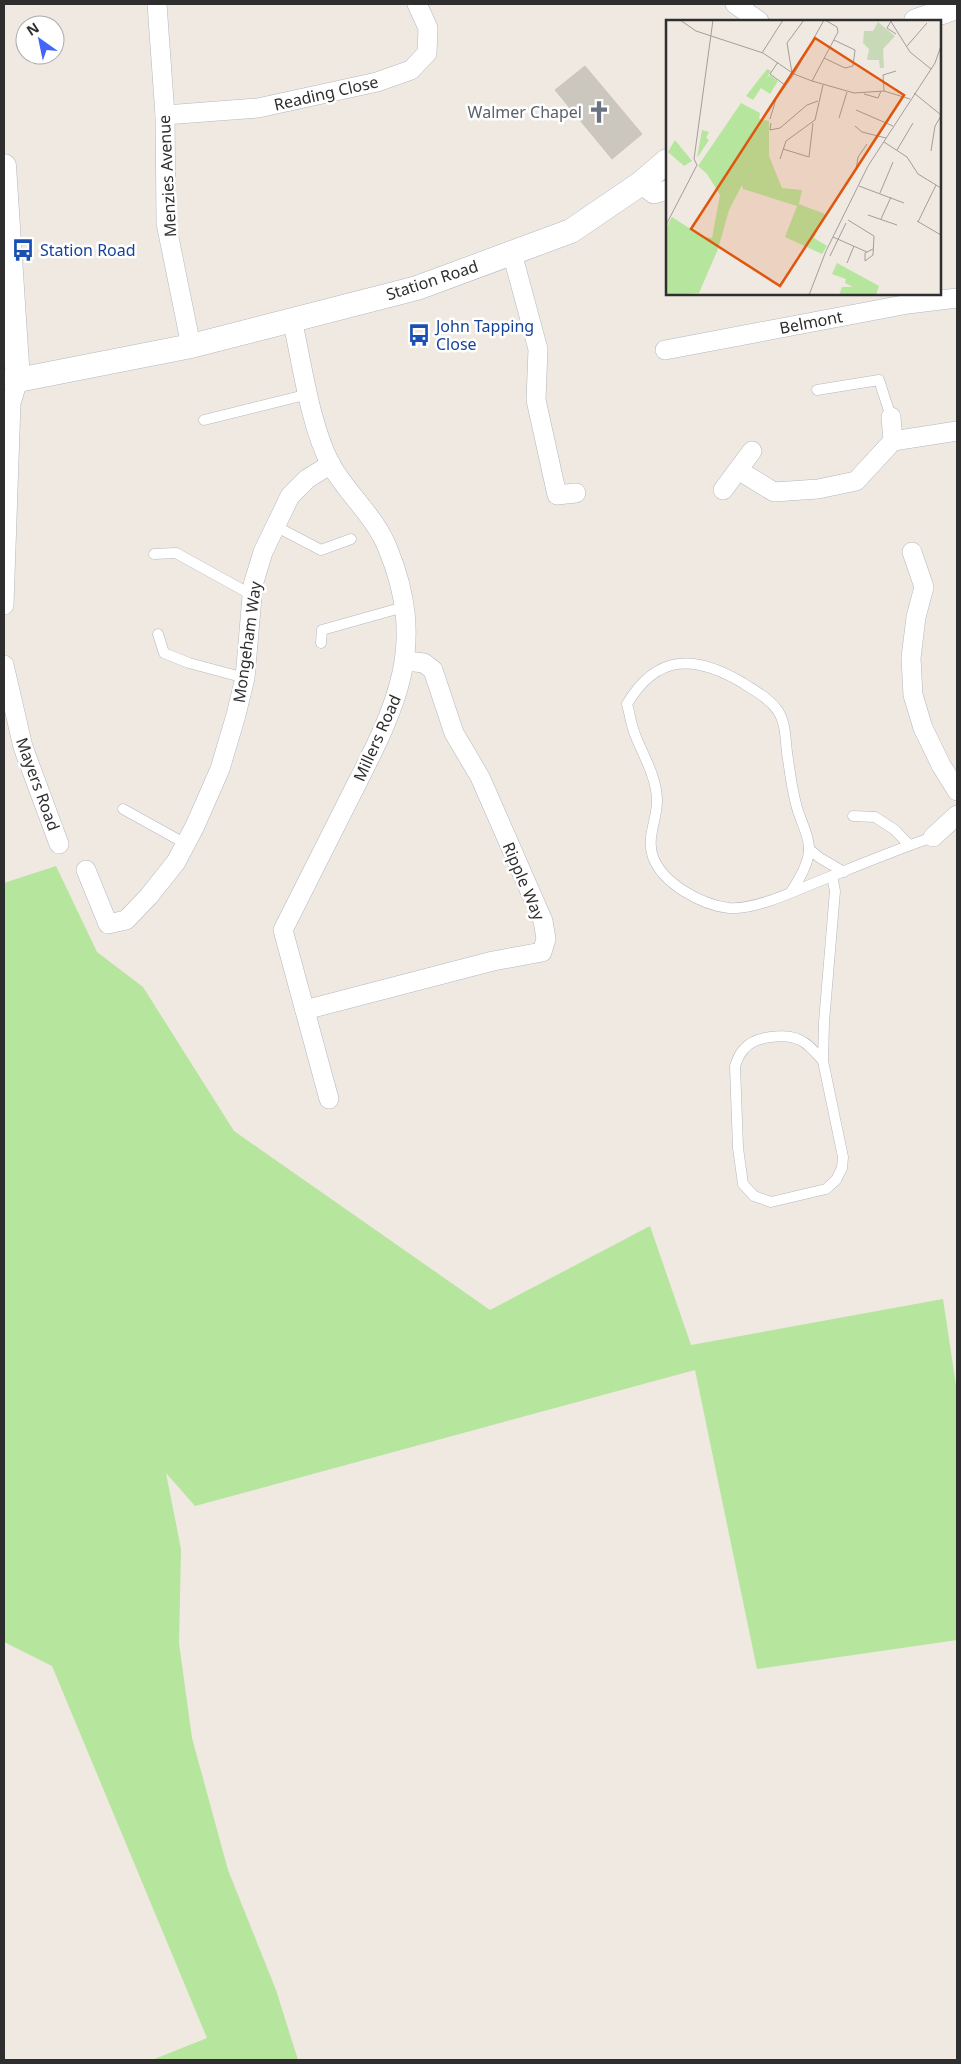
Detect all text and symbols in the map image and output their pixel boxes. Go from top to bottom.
north arrow [15,15,65,65]
text: N [23,18,43,40]
inset map [666,20,941,295]
street label: Reading Close [272,70,380,116]
church icon: Walmer Chapel [586,99,612,125]
place label: Walmer Chapel [468,101,582,123]
street label: Menzies Avenue [153,114,181,238]
bus stop icon: Station Road [10,237,36,263]
place label: Station Road [40,239,136,261]
street label: Station Road [383,255,481,305]
street label: Belmont [778,305,845,339]
place label: John Tapping Close [434,315,534,355]
bus stop icon: John Tapping Close [406,322,432,348]
street label: Mongeham Way [228,579,267,704]
street label: Millers Road [348,691,406,785]
street label: Mayers Road [11,734,65,834]
street label: Ripple Way [498,839,551,924]

